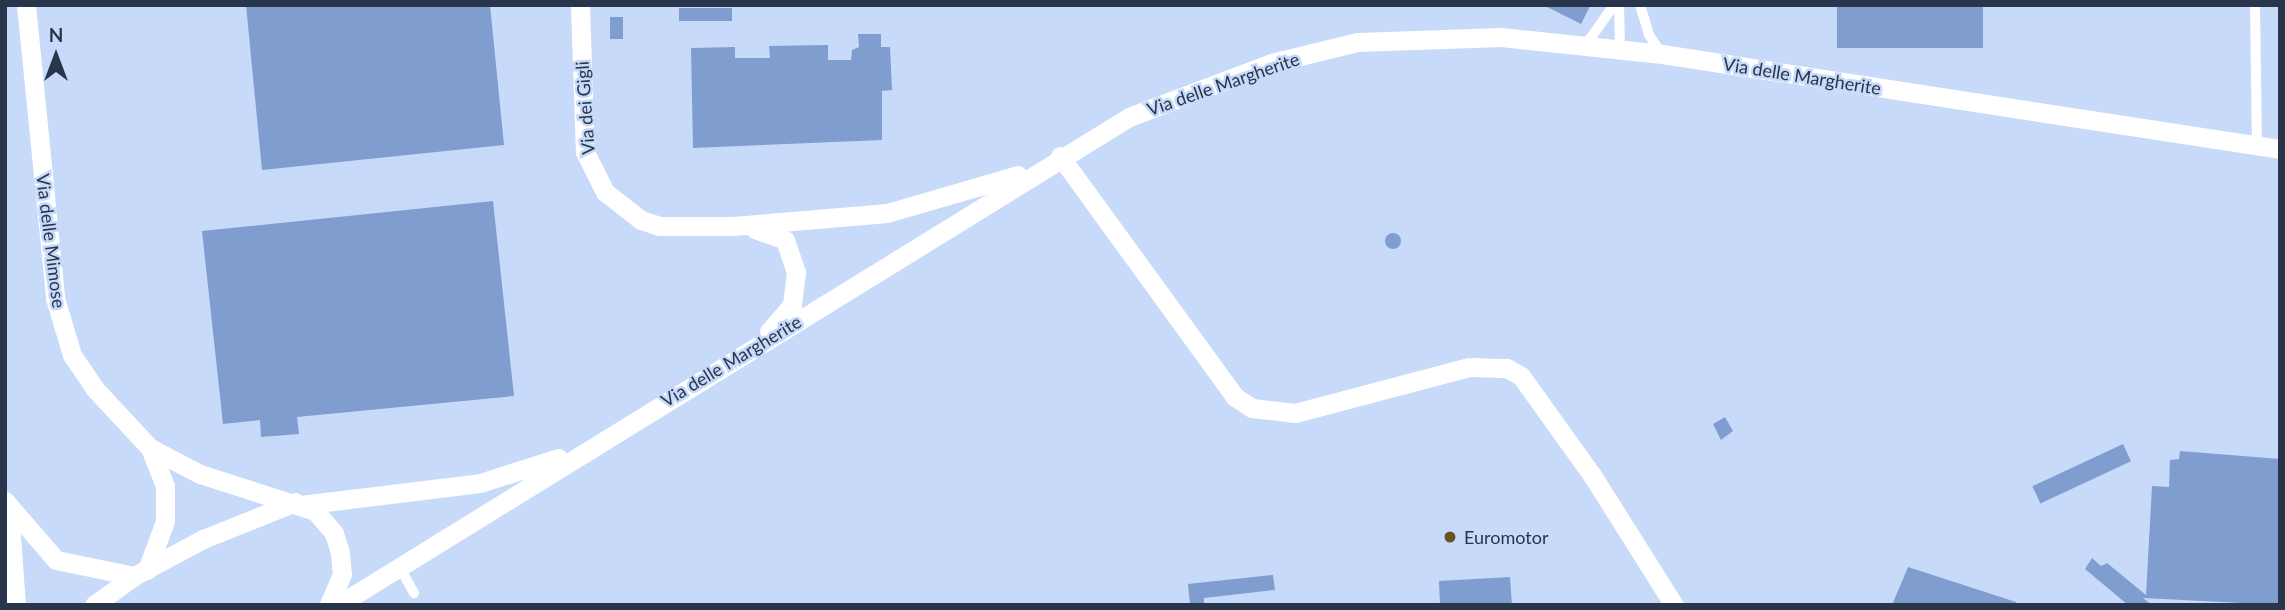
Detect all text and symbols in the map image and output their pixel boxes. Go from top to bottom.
north arrow [21,21,91,91]
text: N [49,23,63,46]
street label: Via delle Margherite [1144,48,1302,120]
street label: Via delle Margherite [1721,53,1883,99]
street label: Via dei Gigli [571,60,599,156]
street label: Via delle Mimose [32,172,70,310]
street label: Via delle Margherite [657,311,805,411]
place label: Euromotor [1464,526,1548,548]
marker: Euromotor [1442,529,1458,545]

